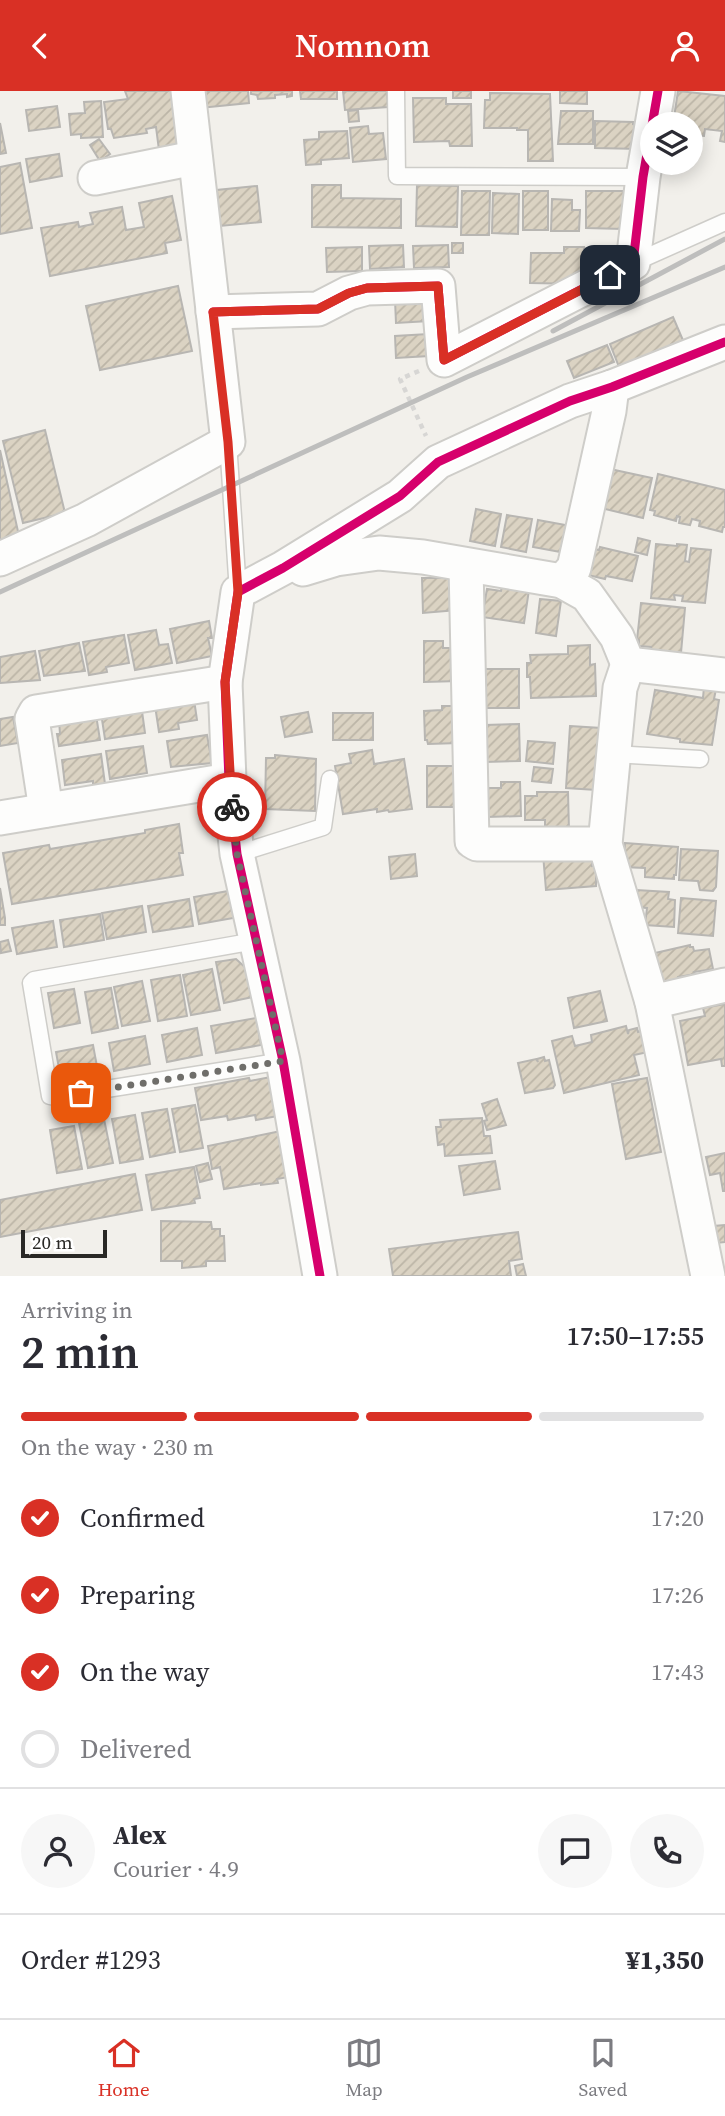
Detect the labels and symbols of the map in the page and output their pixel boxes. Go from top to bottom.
pin [580,245,640,305]
courier [197,772,267,842]
pin [51,1063,111,1123]
scale bar [21,1227,107,1259]

